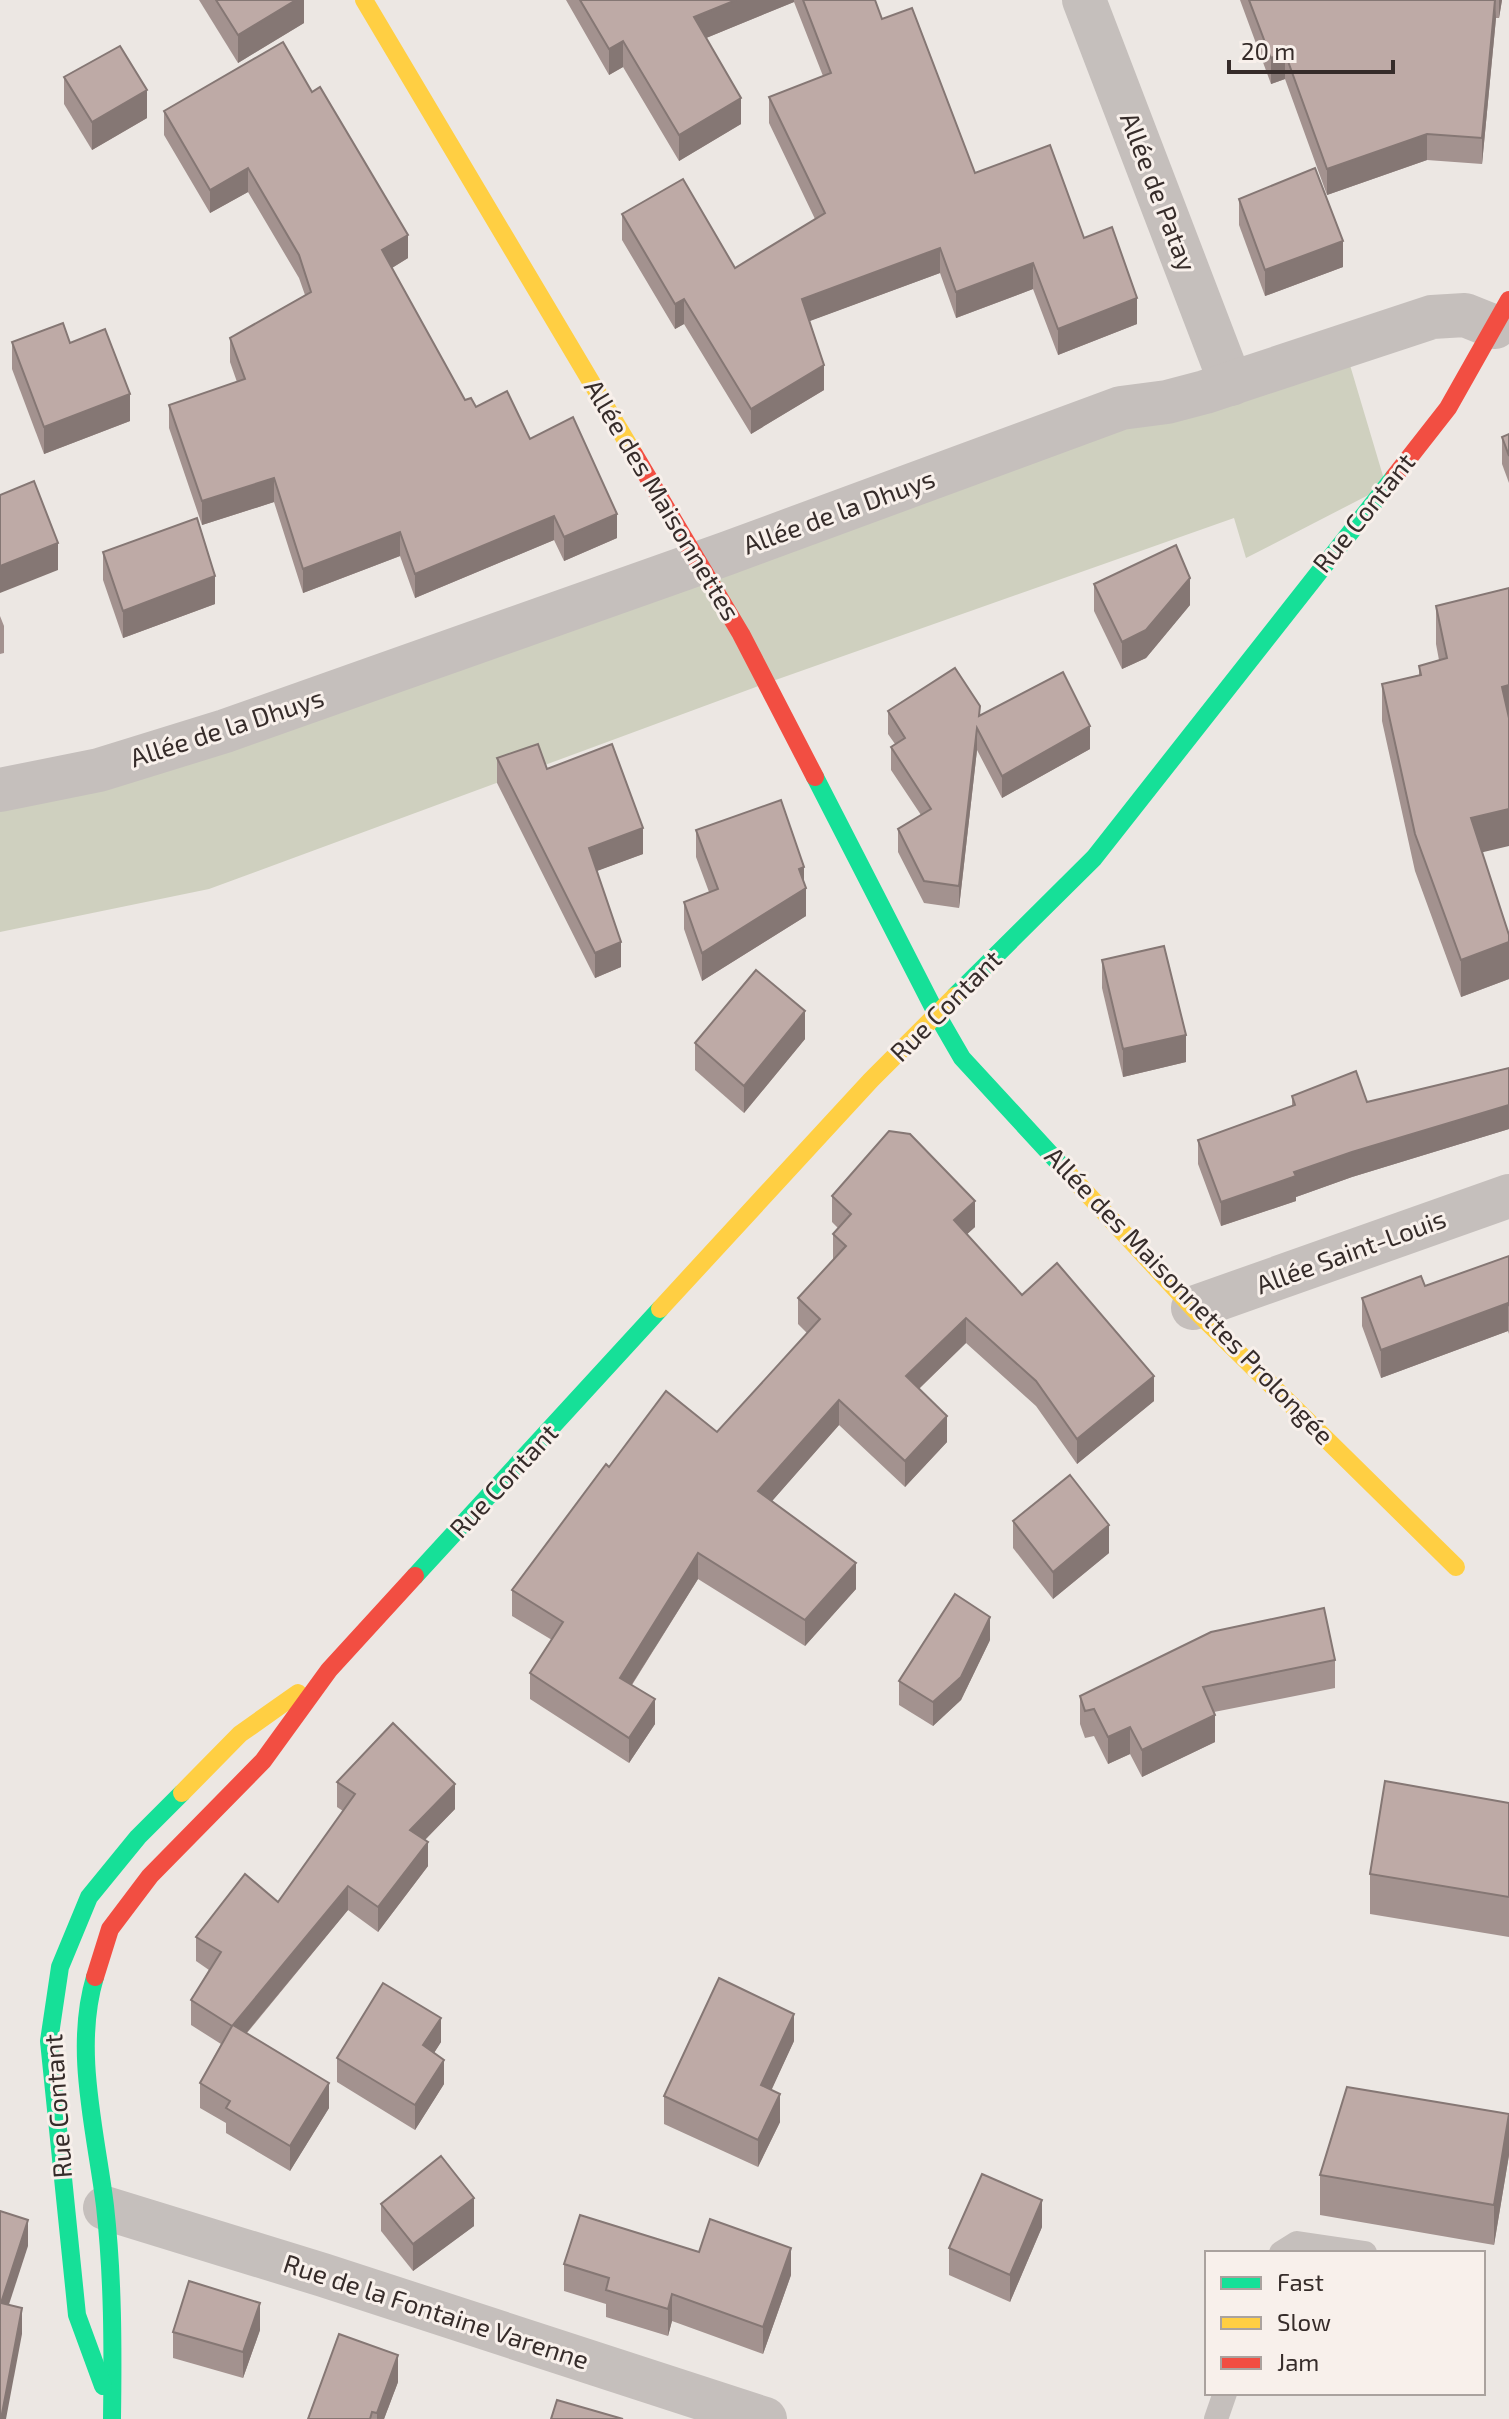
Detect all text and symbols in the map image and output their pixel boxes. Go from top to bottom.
scale bar [1229,24,1393,74]
text: 20 m [1241,36,1295,65]
street label: Allée de Patay [1115,108,1204,275]
street label: Allée des Maisonnettes [579,373,748,625]
street label: Rue Contant [1305,446,1420,578]
street label: Allée de la Dhuys [738,461,939,560]
street label: Allée de la Dhuys [126,681,327,773]
street label: Rue Contant [883,943,1007,1067]
street label: Allée des Maisonnettes Prolongée [1039,1140,1341,1450]
street label: Allée Saint-Louis [1251,1202,1450,1299]
street label: Rue Contant [442,1416,564,1543]
street label: Rue Contant [36,2033,77,2179]
street label: Rue de la Fontaine Varenne [280,2247,593,2375]
legend [1205,2251,1485,2395]
text: Fast [1277,2267,1324,2296]
text: Slow [1277,2307,1331,2336]
text: Jam [1277,2347,1319,2376]

